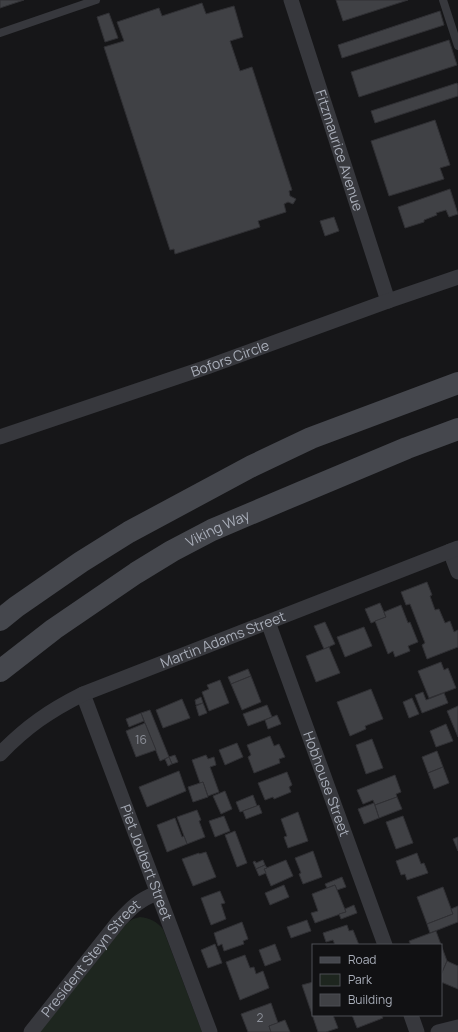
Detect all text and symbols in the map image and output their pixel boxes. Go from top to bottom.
street label: Fitzmaurice Avenue [312,87,368,213]
street label: Bofors Circle [188,335,272,381]
street label: Viking Way [182,505,253,551]
street label: Martin Adams Street [157,606,288,672]
street label: Hobhouse Street [299,728,355,839]
house number: 16 [135,731,147,748]
street label: Piet Joubert Street [116,802,177,923]
street label: President Steyn Street [37,894,144,1021]
legend [312,944,442,1016]
text: Road [348,951,376,968]
text: Park [348,971,373,988]
text: Building [348,991,392,1008]
house number: 2 [257,1009,264,1026]

